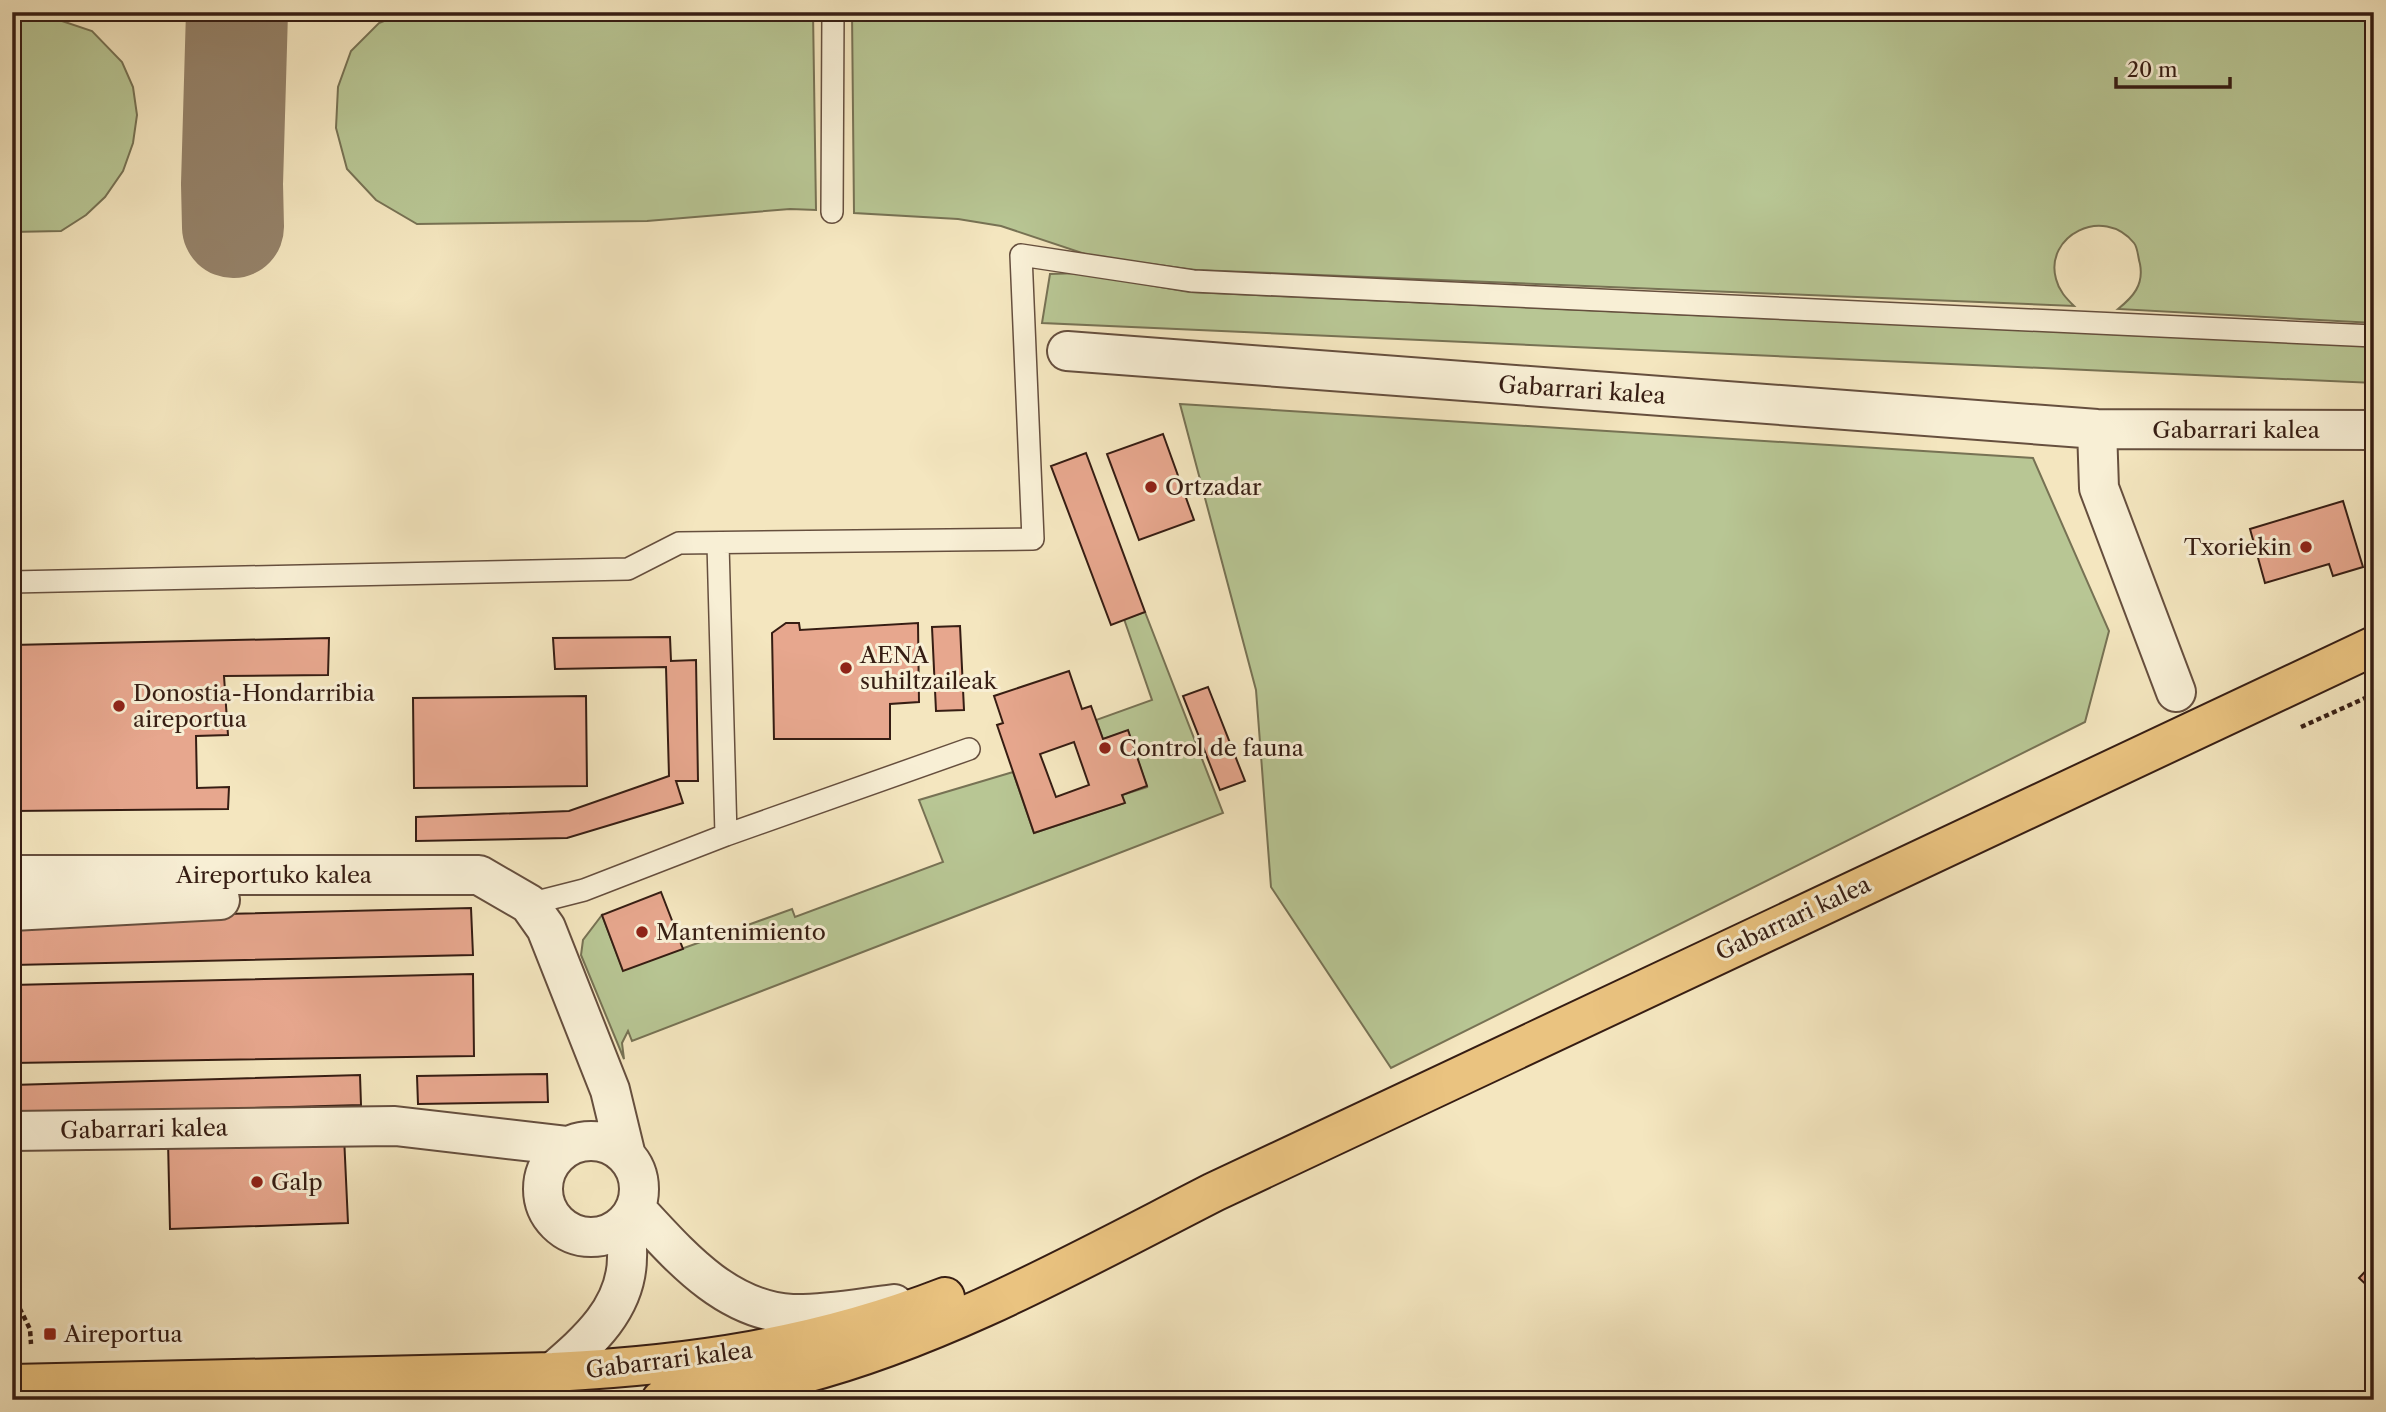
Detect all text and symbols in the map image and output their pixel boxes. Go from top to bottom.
scale bar [2116,46,2230,90]
text: 20 m [2127,57,2178,82]
street label: Gabarrari kalea [1497,370,1667,410]
street label: Gabarrari kalea [2152,416,2321,444]
place label: Ortzadar [1165,473,1262,501]
marker: Ortzadar [1143,479,1159,495]
place label: Txoriekin [2184,533,2292,561]
marker: Txoriekin [2298,539,2314,555]
place label: AENA suhiltzaileak [859,641,998,695]
marker: AENA suhiltzaileak [838,660,854,676]
place label: Donostia-Hondarribia aireportua [133,679,376,733]
marker: Donostia-Hondarribia aireportua [111,698,127,714]
place label: Control de fauna [1119,734,1305,762]
marker: Control de fauna [1097,740,1113,756]
street label: Aireportuko kalea [175,861,373,889]
street label: Gabarrari kalea [1711,870,1876,966]
place label: Mantenimiento [656,918,826,946]
marker: Mantenimiento [634,924,650,940]
street label: Gabarrari kalea [60,1114,229,1144]
place label: Galp [271,1168,323,1196]
marker: Galp [249,1174,265,1190]
place label: Aireportua [63,1320,184,1348]
marker: Aireportua [42,1326,58,1342]
street label: Gabarrari kalea [584,1336,755,1384]

